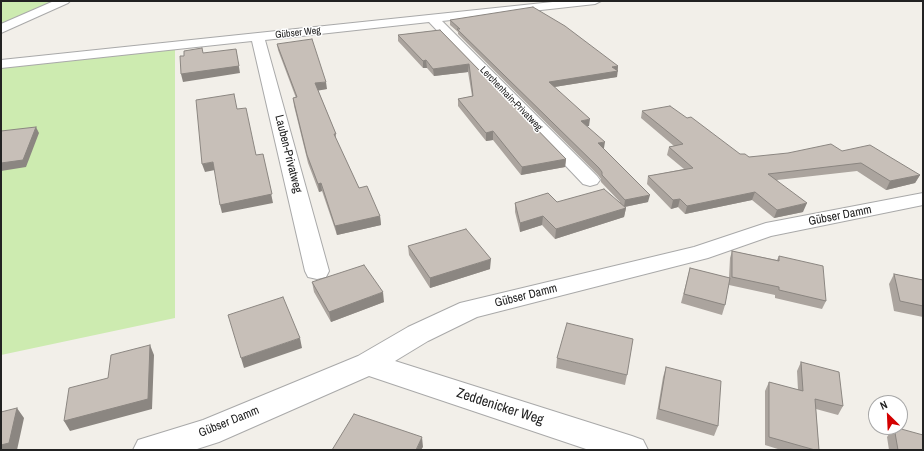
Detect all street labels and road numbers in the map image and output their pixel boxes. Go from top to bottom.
street label: Gübser Weg [275,25,321,41]
street label: Lerchenhain-Privatweg [477,64,545,134]
street label: Lauben-Privatweg [271,114,305,194]
street label: Gübser Damm [807,203,873,229]
street label: Gübser Damm [493,281,559,311]
street label: Zeddenicker Weg [454,385,546,429]
street label: Gübser Damm [197,403,261,441]

